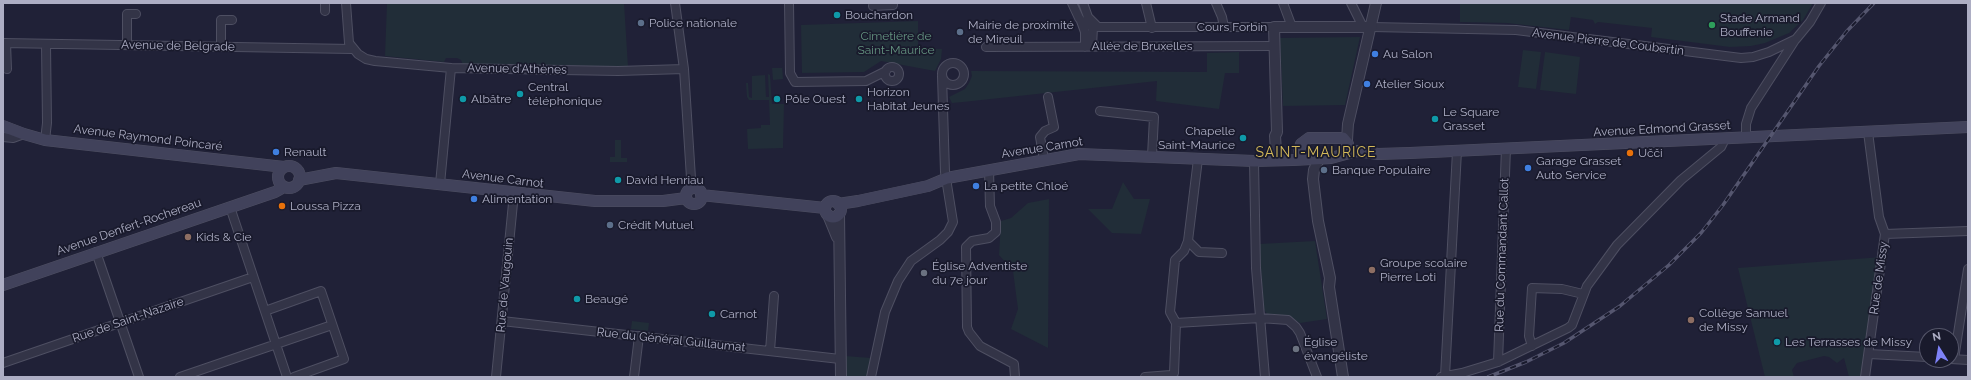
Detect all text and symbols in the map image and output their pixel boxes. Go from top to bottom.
place label: Bouchardon [845,8,913,22]
marker: Bouchardon [832,10,842,20]
place label: Stade Armand Bouffenie [1720,11,1800,39]
place label: Police nationale [649,16,737,30]
marker: Police nationale [636,18,646,28]
place label: Mairie de proximité de Mireuil [968,18,1074,46]
street label: Cours Forbin [1197,20,1267,34]
marker: Stade Armand Bouffenie [1707,20,1717,30]
street label: Avenue Pierre de Coubertin [1531,26,1685,58]
marker: Mairie de proximité de Mireuil [955,27,965,37]
park label: Cimetière de Saint-Maurice [858,29,934,57]
street label: Avenue de Belgrade [121,38,235,54]
street label: Allée de Bruxelles [1092,39,1192,53]
place label: Au Salon [1383,47,1432,61]
marker: Au Salon [1370,49,1380,59]
street label: Avenue d'Athènes [467,61,567,77]
place label: Atelier Sioux [1375,77,1444,91]
marker: Atelier Sioux [1362,79,1372,89]
place label: Central téléphonique [528,80,602,108]
place label: Horizon Habitat Jeunes [867,85,950,113]
marker: Central téléphonique [515,89,525,99]
place label: Albâtre [471,92,511,106]
place label: Pôle Ouest [785,92,846,106]
marker: Albâtre [458,94,468,104]
marker: Pôle Ouest [772,94,782,104]
marker: Horizon Habitat Jeunes [854,94,864,104]
place label: Le Square Grasset [1443,105,1499,133]
marker: Le Square Grasset [1430,114,1440,124]
street label: Avenue Edmond Grasset [1593,118,1731,140]
street label: Avenue Raymond Poincaré [73,122,223,154]
place label: Chapelle Saint-Maurice [1158,124,1235,152]
marker: Chapelle Saint-Maurice [1238,133,1248,143]
street label: Avenue Carnot [1000,134,1084,162]
place label: Renault [284,145,327,159]
district label: SAINT-MAURICE [1255,145,1377,161]
place label: Učči [1638,146,1663,160]
marker: Renault [271,147,281,157]
marker: Učči [1625,148,1635,158]
place label: Garage Grasset Auto Service [1536,154,1621,182]
place label: Banque Populaire [1332,163,1431,177]
marker: Garage Grasset Auto Service [1523,163,1533,173]
marker: Banque Populaire [1319,165,1329,175]
street label: Avenue Carnot [461,167,545,191]
place label: David Henriau [626,173,704,187]
marker: David Henriau [613,175,623,185]
street label: Rue du Commandant Callot [1492,178,1512,332]
place label: La petite Chloé [984,179,1068,193]
marker: La petite Chloé [971,181,981,191]
place label: Alimentation [482,192,552,206]
marker: Alimentation [469,194,479,204]
street label: Avenue Denfert-Rochereau [55,195,203,259]
place label: Loussa Pizza [290,199,361,213]
marker: Loussa Pizza [277,201,287,211]
place label: Crédit Mutuel [618,218,694,232]
marker: Crédit Mutuel [605,220,615,230]
place label: Kids & Cie [196,230,252,244]
marker: Kids & Cie [183,232,193,242]
street label: Rue de Vaugouin [494,237,516,333]
street label: Rue de Missy [1867,241,1891,315]
place label: Groupe scolaire Pierre Loti [1380,256,1467,284]
place label: Église Adventiste du 7e jour [932,259,1027,287]
marker: Groupe scolaire Pierre Loti [1367,265,1377,275]
marker: Église Adventiste du 7e jour [919,268,929,278]
place label: Beaugé [585,292,628,306]
street label: Rue de Saint-Nazaire [70,294,186,346]
marker: Beaugé [572,294,582,304]
place label: Collège Samuel de Missy [1699,306,1788,334]
place label: Carnot [720,307,757,321]
marker: Carnot [707,309,717,319]
marker: Collège Samuel de Missy [1686,315,1696,325]
street label: Rue du Général Guillaumat [596,325,746,355]
north arrow [1919,328,1959,368]
text: N [1931,330,1942,344]
place label: Église évangéliste [1304,335,1368,363]
place label: Les Terrasses de Missy [1785,335,1912,349]
marker: Les Terrasses de Missy [1772,337,1782,347]
marker: Église évangéliste [1291,344,1301,354]

